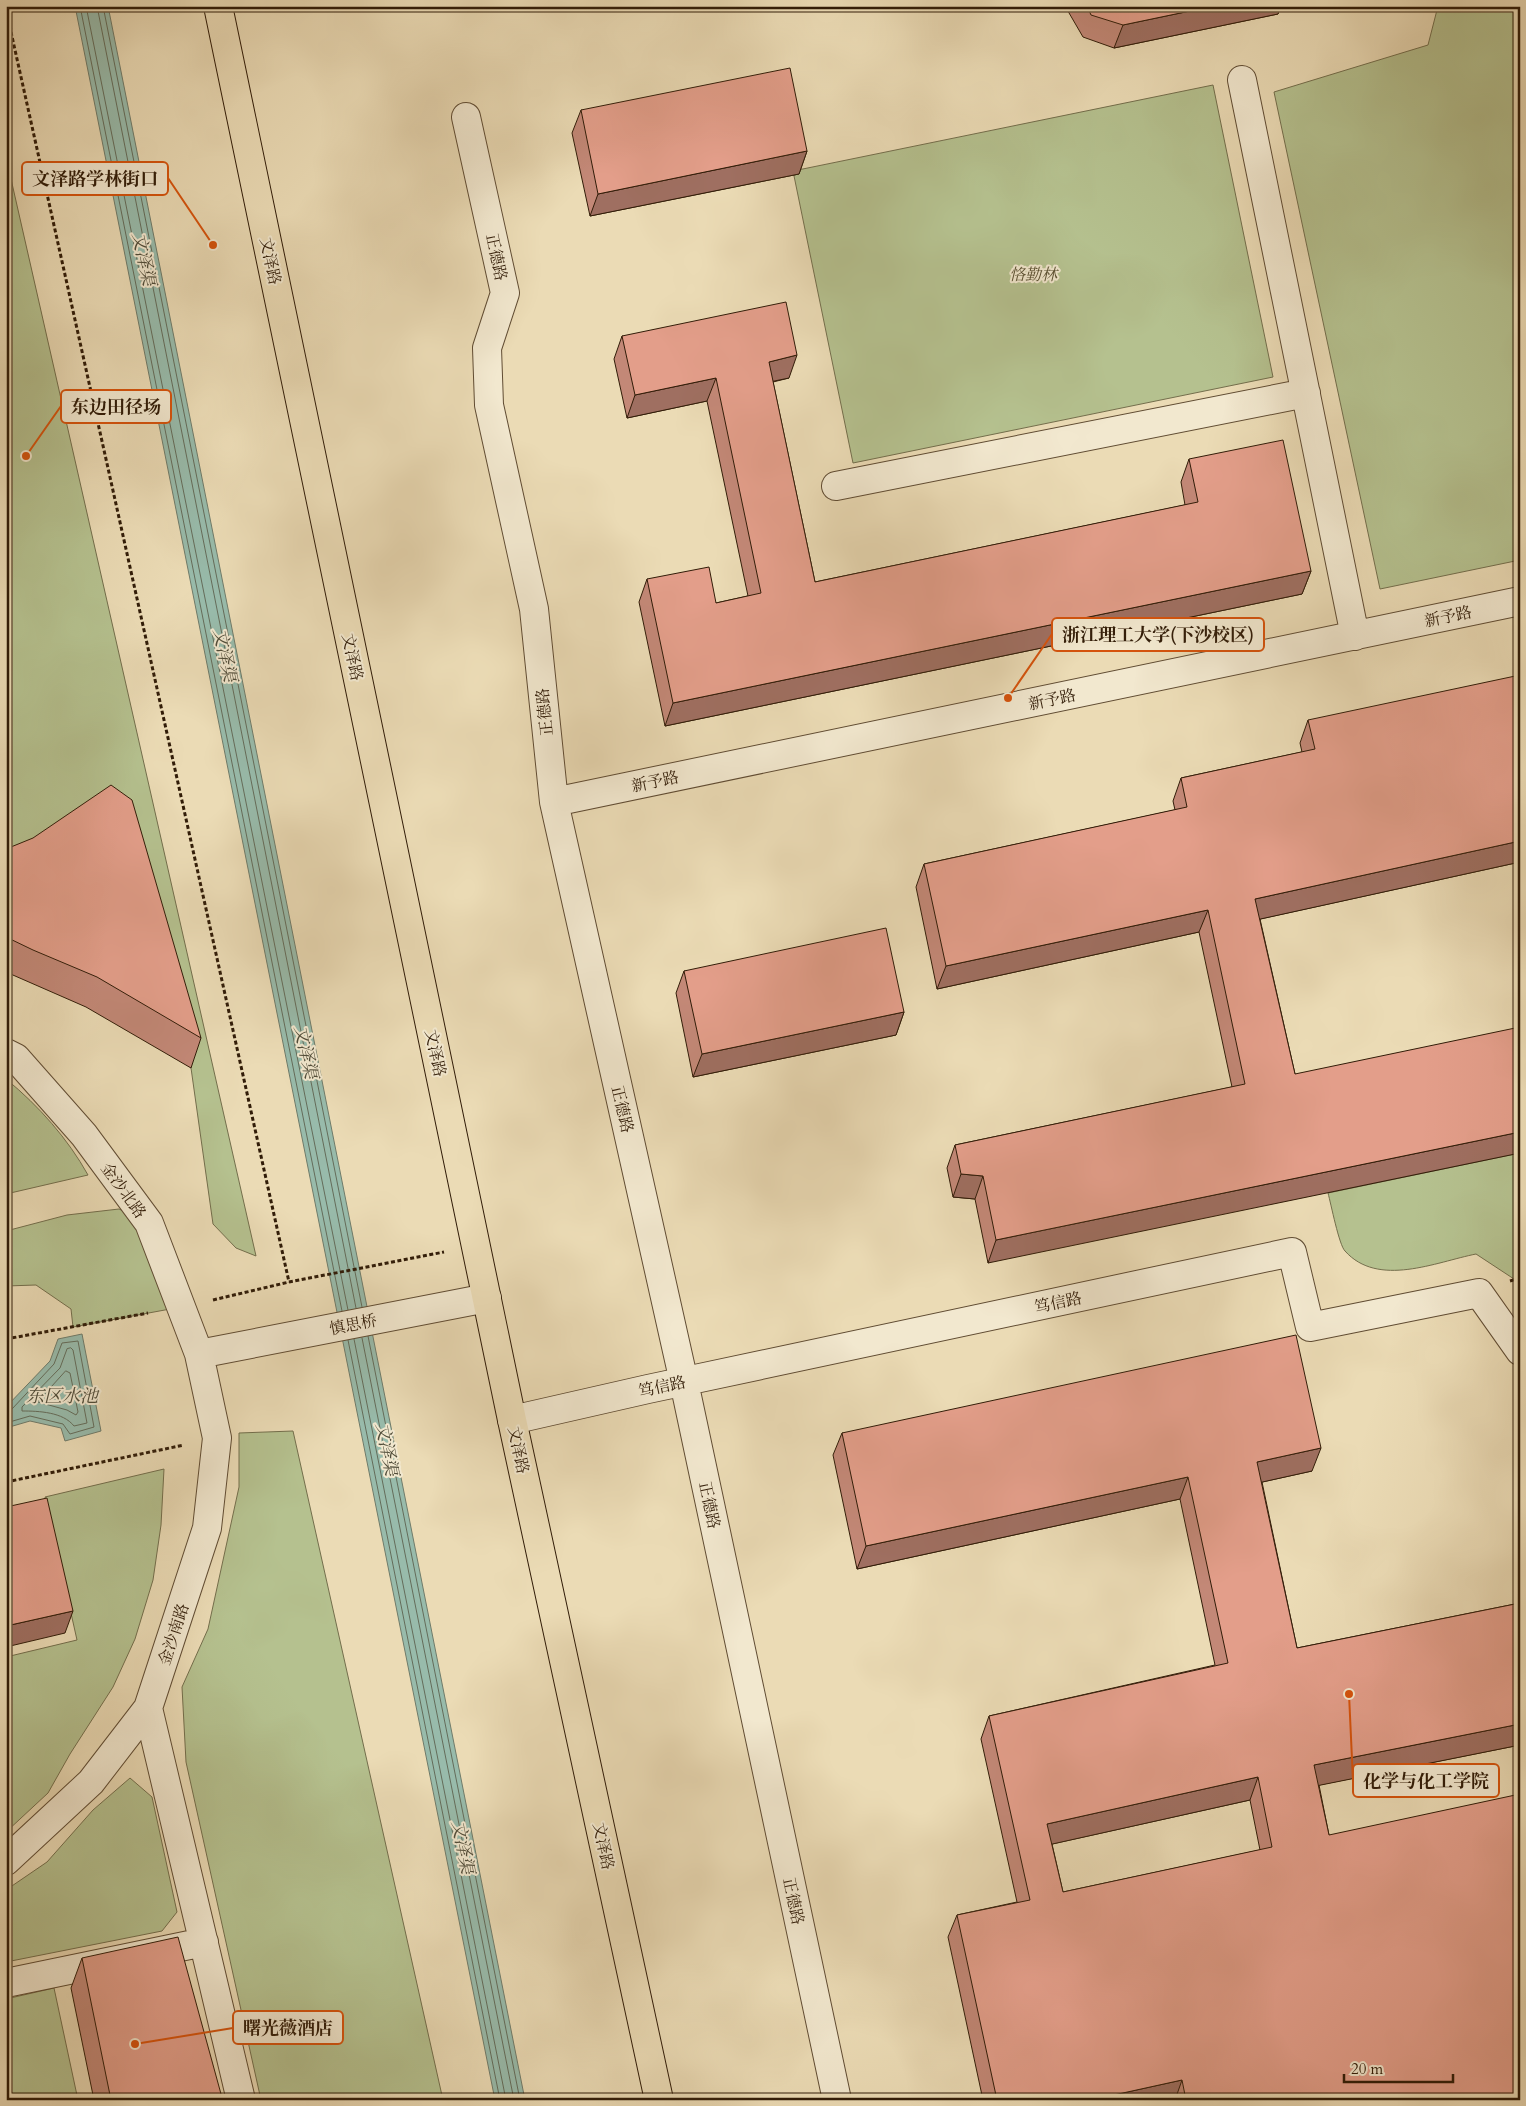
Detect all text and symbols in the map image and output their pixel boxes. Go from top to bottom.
callout: 文泽路学林街口 [22,162,168,195]
text: 文泽路学林街口 [32,167,158,192]
water label: 文泽渠 [126,230,162,291]
street label: 正德路 [480,231,512,283]
street label: 文泽路 [254,235,286,287]
park label: 恪勤林 [1009,264,1059,286]
callout: 东边田径场 [61,390,171,423]
text: 东边田径场 [71,395,161,420]
street label: 新予路 [1422,601,1474,633]
callout: 浙江理工大学(下沙校区) [1052,618,1264,651]
text: 浙江理工大学(下沙校区) [1062,623,1254,648]
water label: 文泽渠 [207,626,243,687]
street label: 文泽路 [336,631,368,683]
street label: 新予路 [1026,684,1078,716]
street label: 正德路 [532,687,558,737]
street label: 新予路 [629,766,681,798]
water label: 文泽渠 [288,1023,324,1084]
street label: 文泽路 [419,1027,451,1079]
street label: 正德路 [606,1083,638,1135]
street label: 金沙北路 [95,1158,151,1223]
street label: 笃信路 [1032,1287,1084,1319]
street label: 慎思桥 [328,1310,379,1340]
street label: 笃信路 [636,1371,688,1403]
water label: 东区水池 [26,1384,100,1409]
water label: 文泽渠 [369,1420,405,1481]
street label: 文泽路 [502,1424,534,1476]
street label: 正德路 [693,1479,725,1531]
street label: 金沙南路 [154,1600,194,1668]
callout: 化学与化工学院 [1353,1764,1499,1797]
text: 化学与化工学院 [1363,1769,1489,1794]
water label: 文泽渠 [445,1818,481,1879]
street label: 文泽路 [587,1820,619,1872]
street label: 正德路 [777,1875,809,1927]
callout: 曙光薇酒店 [233,2011,343,2044]
text: 曙光薇酒店 [243,2016,333,2041]
scale bar [1344,2051,1452,2083]
text: 20 m [1351,2059,1383,2079]

